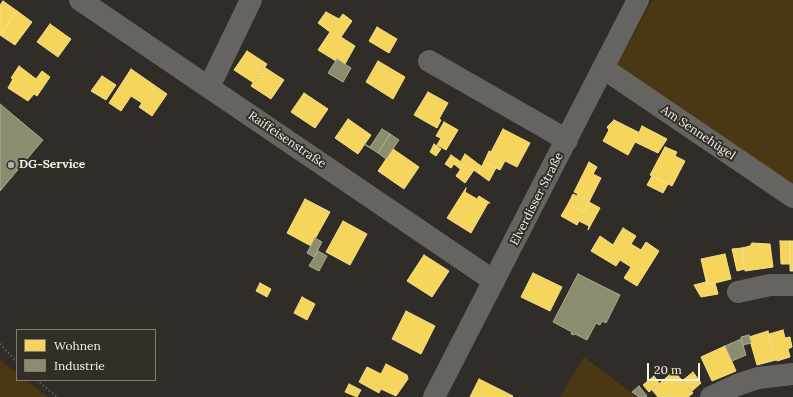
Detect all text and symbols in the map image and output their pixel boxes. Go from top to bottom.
street label: Am Sennehügel [658,103,738,163]
street label: Raiffeisenstraße [245,109,329,171]
street label: Elverdisser Straße [507,150,567,248]
place label: DG-Service [19,158,85,172]
marker: DG-Service [6,160,16,170]
legend [16,329,156,381]
text: Wohnen [54,338,101,353]
scale bar [649,355,702,381]
text: Industrie [54,358,105,373]
text: 20 m [654,362,682,377]

